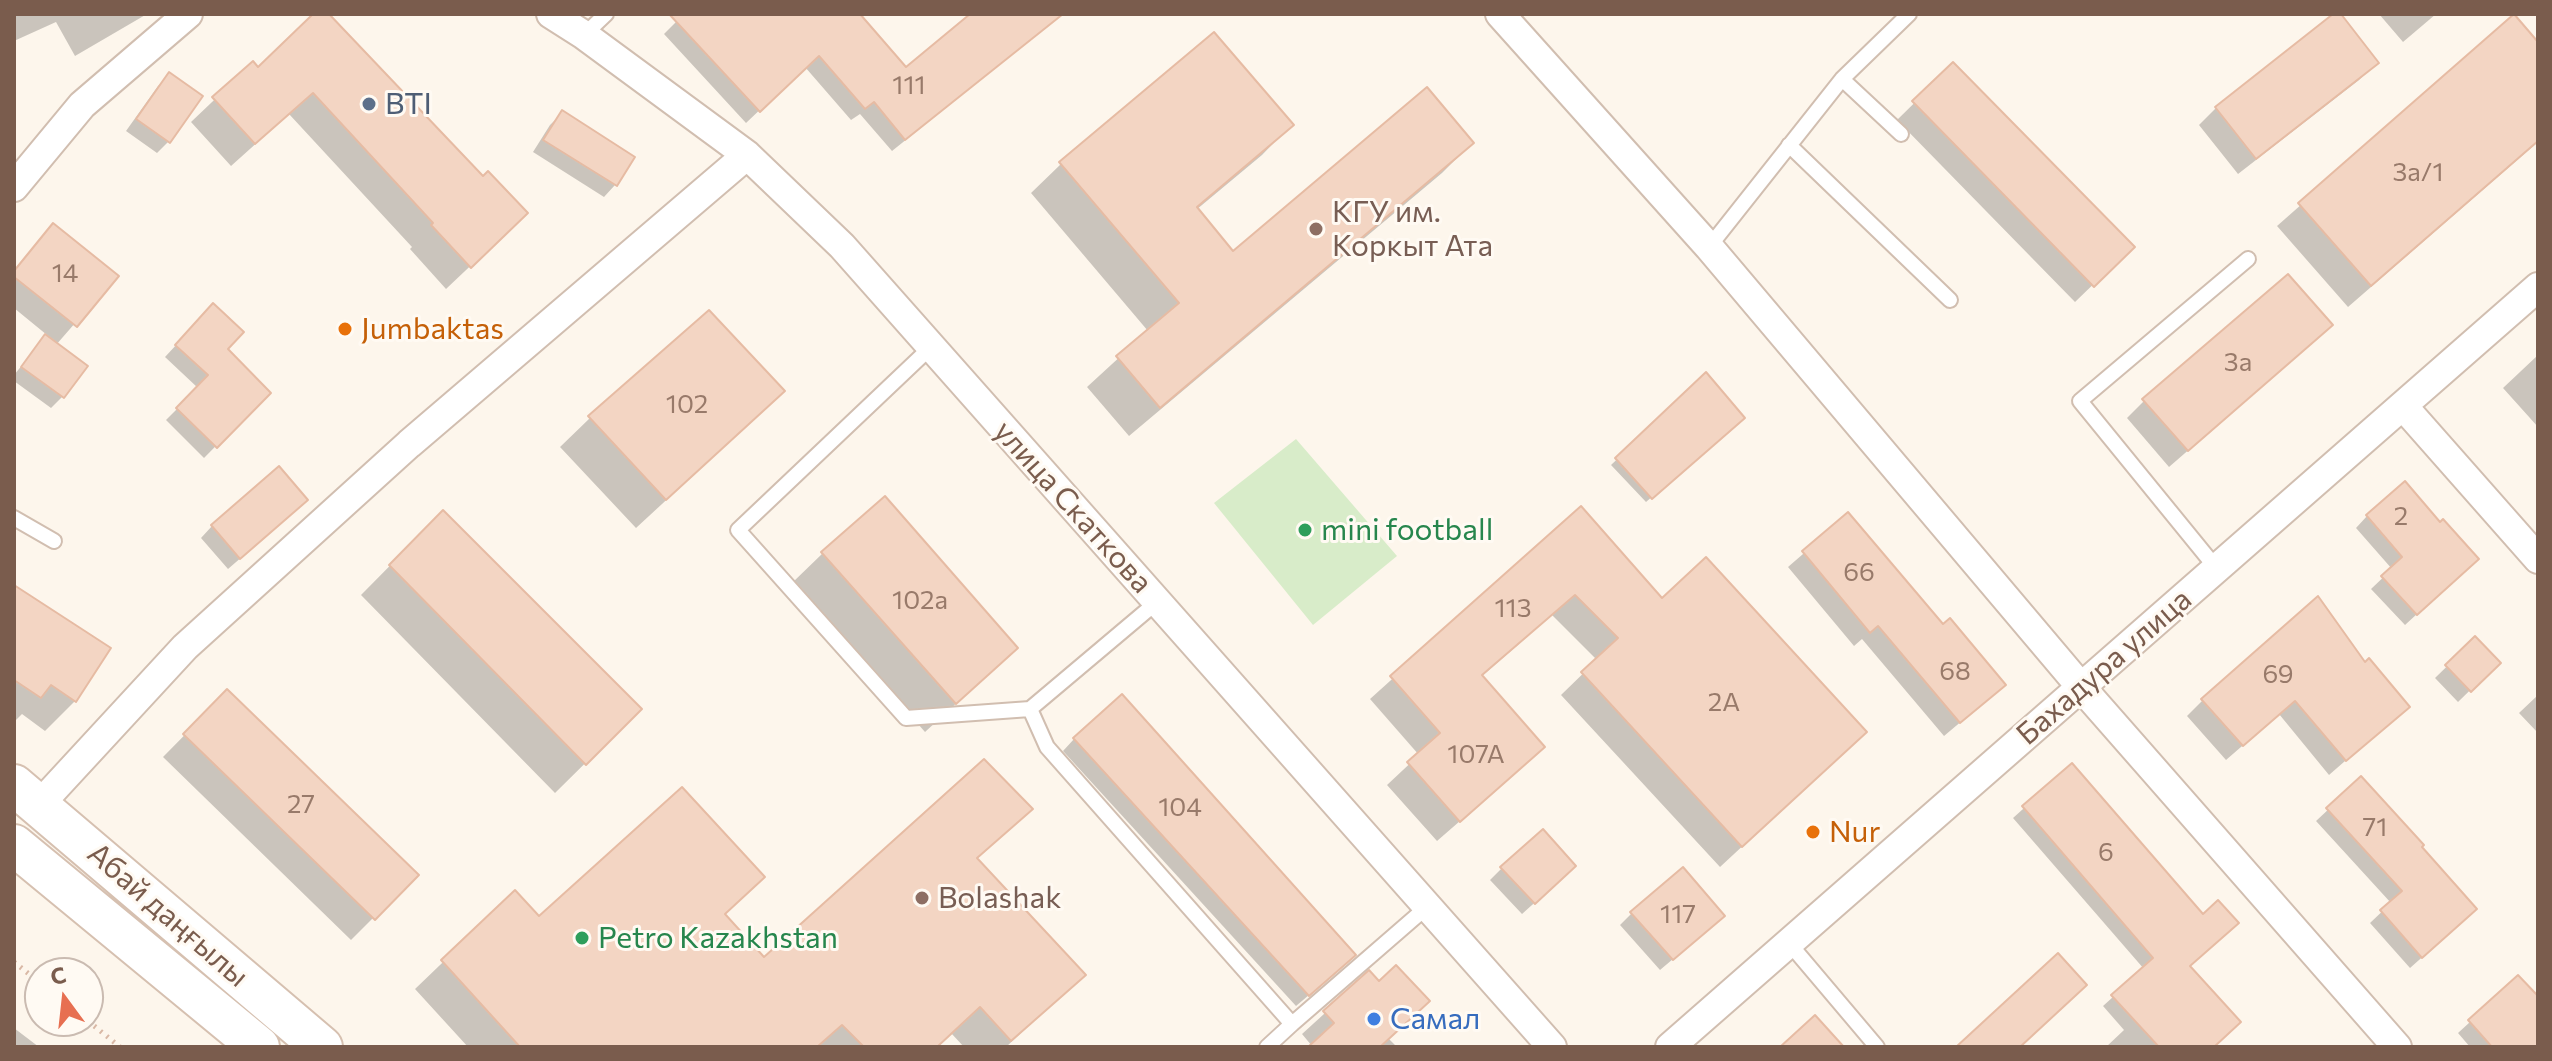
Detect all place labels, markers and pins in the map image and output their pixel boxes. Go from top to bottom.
place label: BTI [385,86,432,122]
marker: BTI [360,95,378,113]
place label: КГУ им. Коркыт Ата [1332,194,1493,264]
marker: КГУ им. Коркыт Ата [1307,220,1325,238]
place label: Jumbaktas [361,311,504,347]
marker: Jumbaktas [336,320,354,338]
place label: mini football [1321,512,1493,548]
marker: mini football [1296,521,1314,539]
place label: Nur [1829,814,1880,850]
marker: Nur [1804,823,1822,841]
place label: Bolashak [938,880,1061,916]
marker: Bolashak [913,889,931,907]
place label: Petro Kazakhstan [598,920,838,956]
marker: Petro Kazakhstan [573,929,591,947]
place label: Самал [1390,1001,1480,1037]
marker: Самал [1365,1010,1383,1028]

